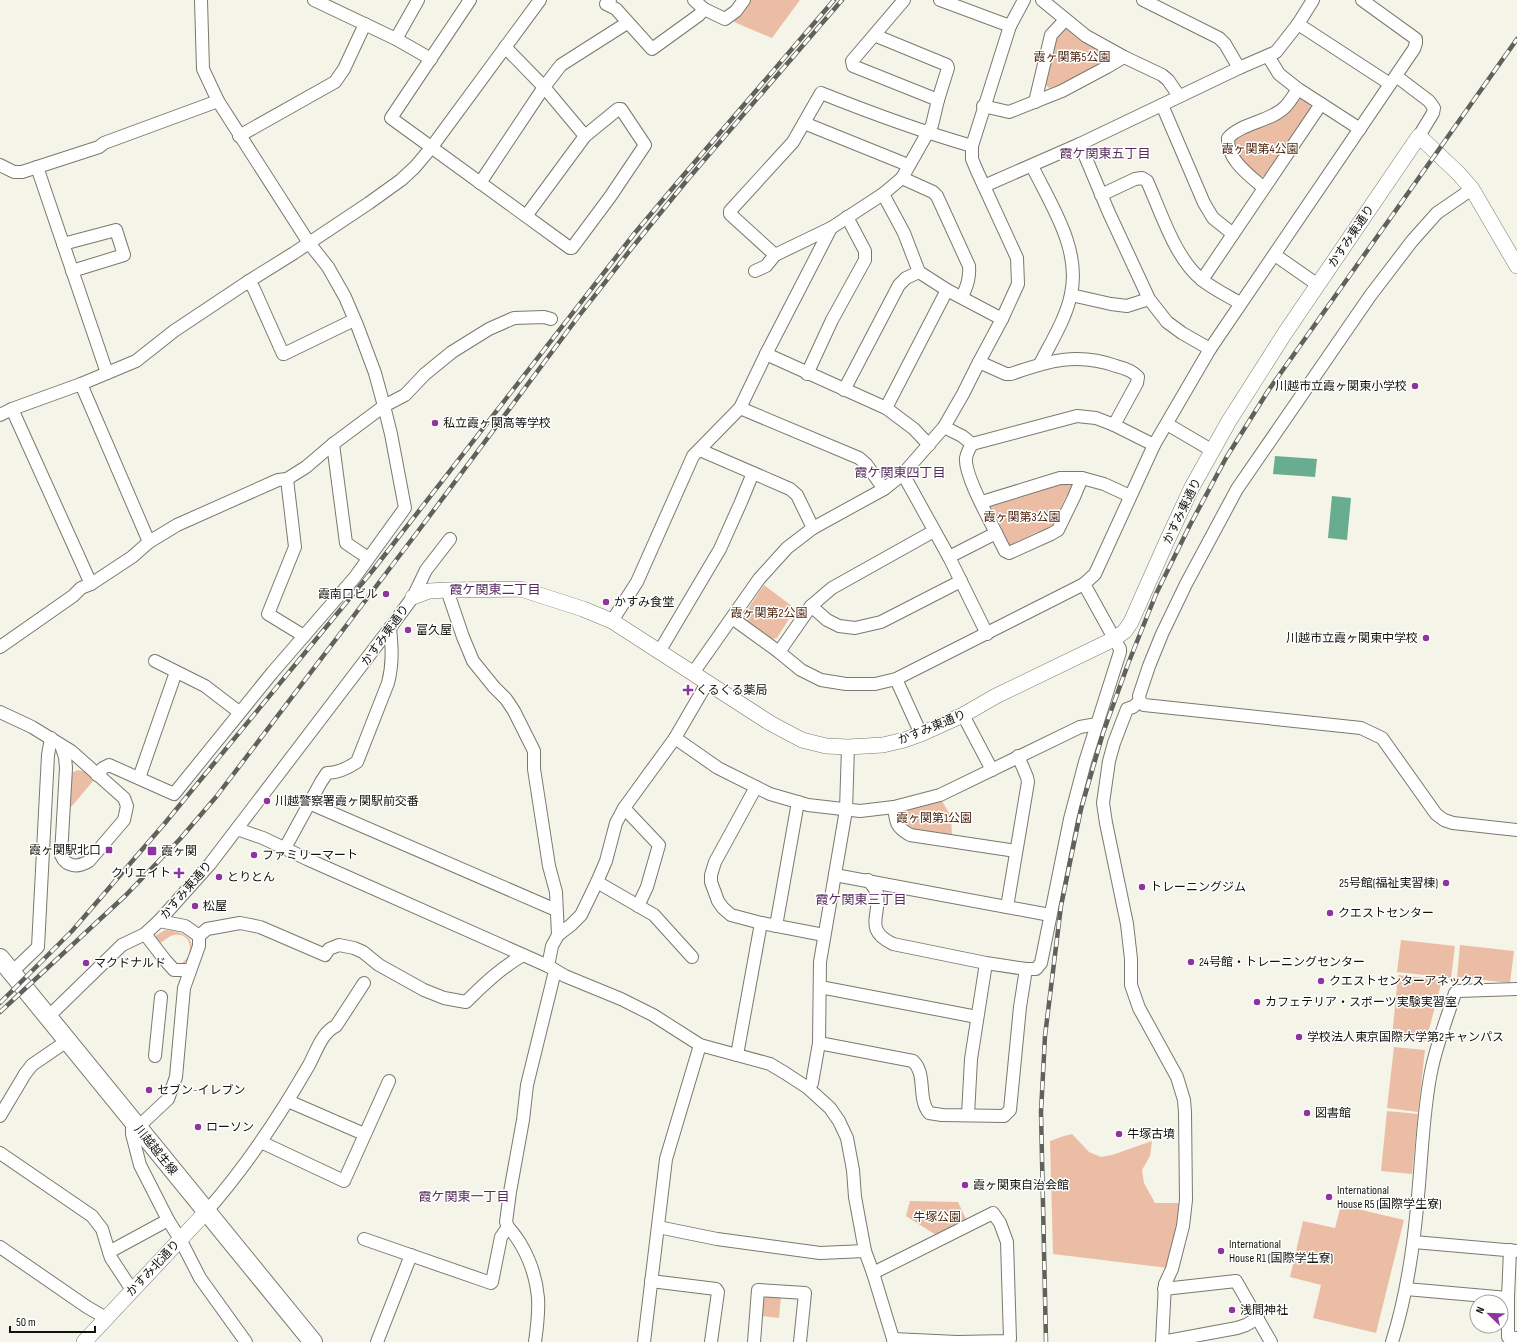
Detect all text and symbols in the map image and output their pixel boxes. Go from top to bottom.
park label: 霞ヶ関第5公園 [1034,50,1110,65]
park label: 霞ヶ関第4公園 [1221,142,1299,157]
district label: 霞ケ関東五丁目 [1059,146,1151,162]
street label: かすみ東通り [1325,202,1378,270]
place label: 川越市立霞ヶ関東小学校 [1275,379,1407,394]
marker: 川越市立霞ヶ関東小学校 [1410,381,1420,391]
place label: 私立霞ヶ関高等学校 [443,416,551,431]
marker: 私立霞ヶ関高等学校 [430,418,440,428]
district label: 霞ケ関東四丁目 [854,465,946,481]
street label: かすみ東通り [1160,476,1205,547]
park label: 霞ヶ関第3公園 [983,510,1061,525]
district label: 霞ケ関東二丁目 [449,582,541,598]
place label: 霞南口ビル [318,587,378,602]
marker: 霞南口ビル [381,589,391,599]
place label: かすみ食堂 [614,595,674,610]
marker: かすみ食堂 [601,597,611,607]
street label: かすみ東通り [358,602,413,669]
park label: 霞ヶ関第2公園 [731,606,807,621]
place label: 富久屋 [416,623,452,638]
marker: 富久屋 [403,625,413,635]
place label: 川越市立霞ヶ関東中学校 [1286,631,1418,646]
marker: 川越市立霞ヶ関東中学校 [1421,633,1431,643]
place label: くるくる薬局 [696,683,768,698]
marker: くるくる薬局 [683,685,693,695]
street label: かすみ東通り [896,707,968,748]
place label: 川越警察署霞ヶ関駅前交番 [275,794,419,809]
marker: 川越警察署霞ヶ関駅前交番 [262,796,272,806]
park label: 霞ヶ関第1公園 [896,811,972,826]
place label: 霞ヶ関駅北口 [29,843,101,858]
place label: 霞ヶ関 [161,844,197,859]
marker: 霞ヶ関駅北口 [104,845,114,855]
marker: 霞ヶ関 [146,845,158,857]
place label: ファミリーマート [262,848,358,863]
marker: ファミリーマート [249,850,259,860]
street label: かすみ東通り [157,858,216,922]
place label: クリエイト [111,866,171,881]
marker: クリエイト [174,868,184,878]
place label: とりとん [227,870,275,885]
marker: とりとん [214,872,224,882]
place label: 25号館(福祉実習棟) [1339,876,1438,891]
marker: 25号館(福祉実習棟) [1441,878,1451,888]
place label: トレーニングジム [1150,880,1246,895]
marker: トレーニングジム [1137,882,1147,892]
district label: 霞ケ関東三丁目 [815,892,907,908]
place label: 松屋 [203,899,227,914]
marker: 松屋 [190,901,200,911]
place label: クエストセンター [1338,906,1434,921]
marker: クエストセンター [1325,908,1335,918]
place label: 24号館・トレーニングセンター [1199,955,1365,970]
place label: マクドナルド [94,956,166,971]
marker: 24号館・トレーニングセンター [1186,957,1196,967]
marker: マクドナルド [81,958,91,968]
place label: クエストセンターアネックス [1329,974,1484,989]
marker: クエストセンターアネックス [1316,976,1326,986]
place label: カフェテリア・スポーツ実験実習室 [1265,995,1457,1010]
marker: カフェテリア・スポーツ実験実習室 [1252,997,1262,1007]
place label: 学校法人東京国際大学第2キャンパス [1307,1030,1504,1045]
marker: 学校法人東京国際大学第2キャンパス [1294,1032,1304,1042]
place label: セブン-イレブン [157,1083,245,1098]
marker: セブン-イレブン [144,1085,154,1095]
place label: 図書館 [1315,1106,1351,1121]
marker: 図書館 [1302,1108,1312,1118]
place label: ローソン [206,1120,254,1135]
street label: 川越越生線 [131,1122,180,1178]
marker: ローソン [193,1122,203,1132]
place label: 牛塚古墳 [1127,1127,1175,1142]
marker: 牛塚古墳 [1114,1129,1124,1139]
place label: 霞ヶ関東自治会館 [973,1178,1069,1193]
marker: 霞ヶ関東自治会館 [960,1180,970,1190]
place label: International House R5 (国際学生寮) [1337,1183,1442,1212]
district label: 霞ケ関東一丁目 [418,1189,510,1205]
marker: International House R5 (国際学生寮) [1324,1192,1334,1202]
park label: 牛塚公園 [913,1210,961,1225]
street label: かすみ北通り [123,1237,183,1300]
place label: International House R1 (国際学生寮) [1229,1237,1333,1266]
marker: International House R1 (国際学生寮) [1216,1246,1226,1256]
north arrow [1469,1294,1509,1334]
place label: 浅間神社 [1240,1303,1288,1318]
marker: 浅間神社 [1227,1305,1237,1315]
text: N [1473,1305,1487,1316]
scale bar [10,1308,95,1334]
text: 50 m [16,1315,36,1330]

